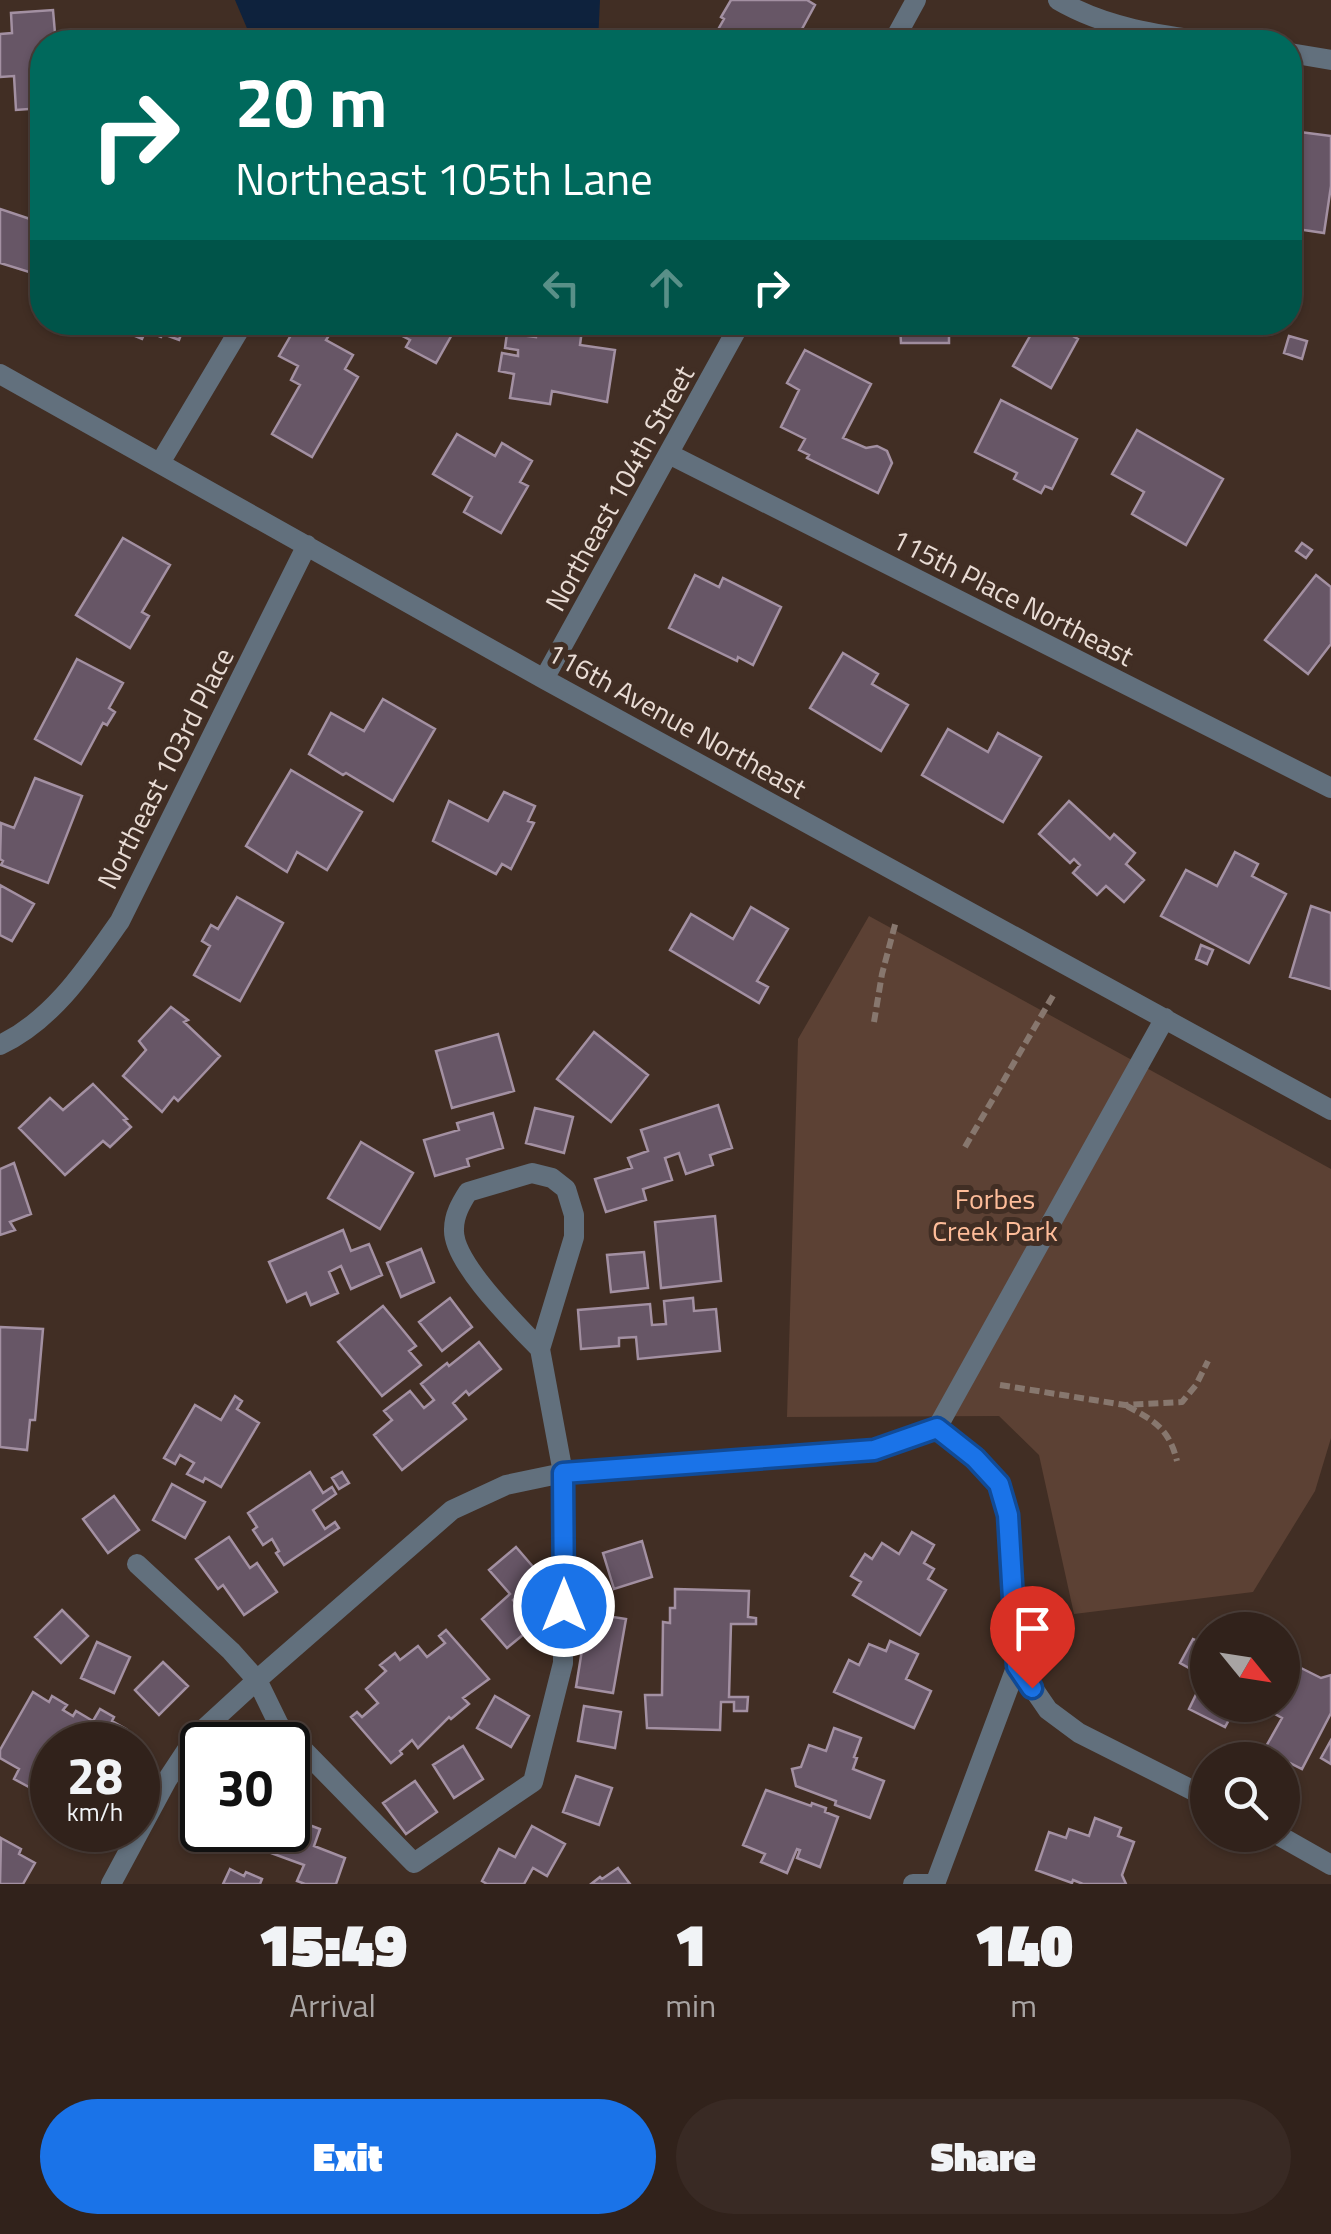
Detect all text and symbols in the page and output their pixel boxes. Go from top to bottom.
text: 20 m [235,48,388,154]
icon: right [70,70,200,200]
text: Northeast 105th Lane [235,144,653,212]
icon: left [534,260,589,315]
icon: ahead [639,260,694,315]
icon: right [744,260,799,315]
street label: Northeast 104th Street [533,357,705,619]
street label: 115th Place Northeast [884,517,1142,677]
street label: 116th Avenue Northeast [539,631,815,809]
street label: Northeast 103rd Place [85,640,245,896]
park label: Forbes Creek Park [932,1177,1058,1252]
position arrow [512,1554,616,1658]
pin [990,1586,1075,1689]
icon: arrive [1005,1601,1060,1656]
north arrow [1190,1612,1300,1722]
map controls [1190,1612,1300,1852]
speed limit sign: 30 [180,1722,310,1852]
text: 28 [67,1737,123,1813]
button: search [1190,1742,1300,1852]
text: km/h [67,1793,123,1831]
text: 15:49 [258,1898,407,1989]
text: 1 [674,1898,707,1989]
text: 140 [974,1898,1073,1989]
text: Arrival [289,1981,376,2029]
text: min [665,1981,716,2029]
text: m [1010,1981,1037,2029]
button: Exit [40,2099,656,2214]
button: Share [676,2099,1291,2214]

